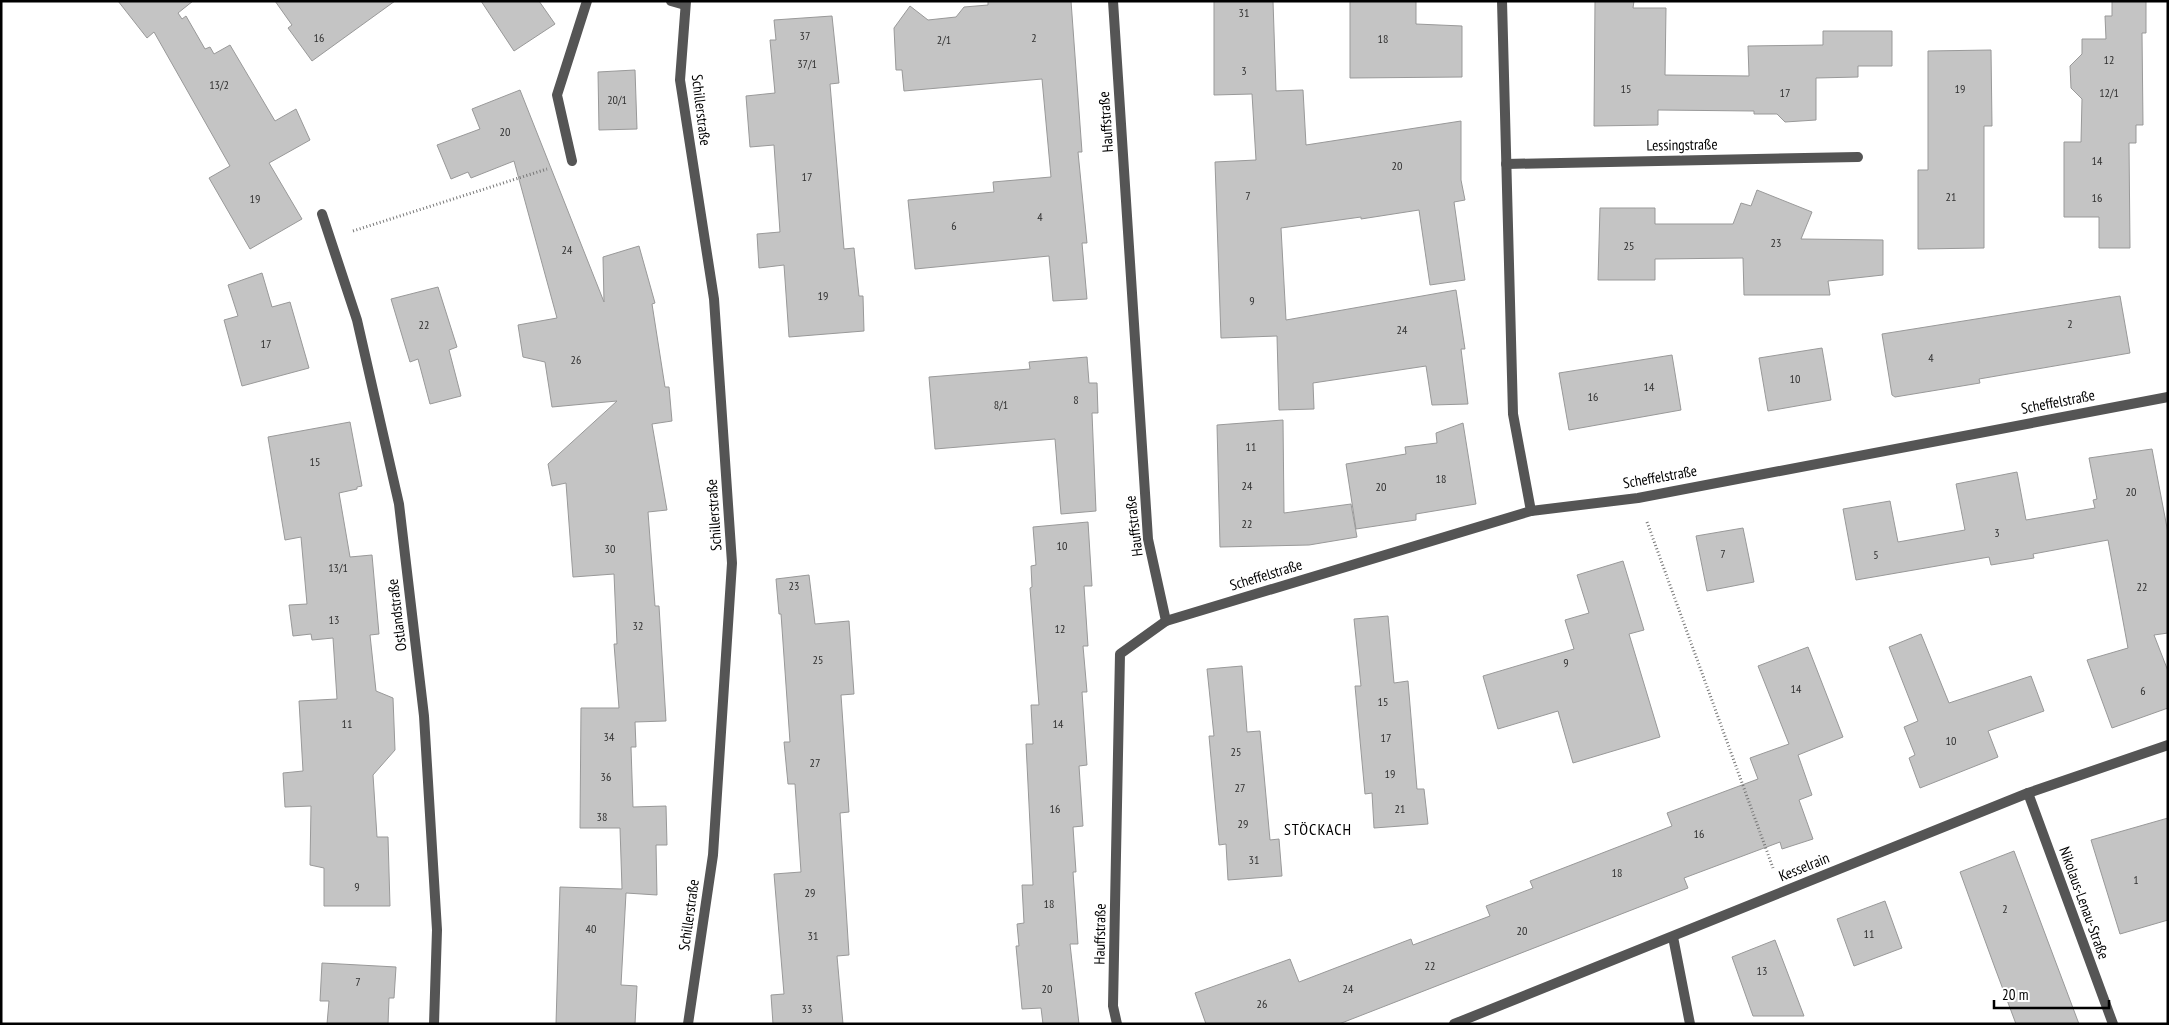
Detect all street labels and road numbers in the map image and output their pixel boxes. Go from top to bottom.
street label: Schillerstraße [688,73,715,147]
street label: Hauffstraße [1094,91,1117,153]
street label: Lessingstraße [1646,134,1718,155]
street label: Scheffelstraße [2019,385,2096,418]
street label: Scheffelstraße [1622,461,1698,492]
street label: Schillerstraße [702,479,725,551]
street label: Hauffstraße [1120,495,1147,558]
street label: Scheffelstraße [1227,555,1304,595]
street label: Ostlandstraße [383,578,410,652]
street label: Nikolaus-Lenau-Straße [2055,844,2114,962]
street label: Kesselrain [1776,848,1832,885]
street label: Schillerstraße [674,878,703,952]
street label: Hauffstraße [1089,903,1110,965]

